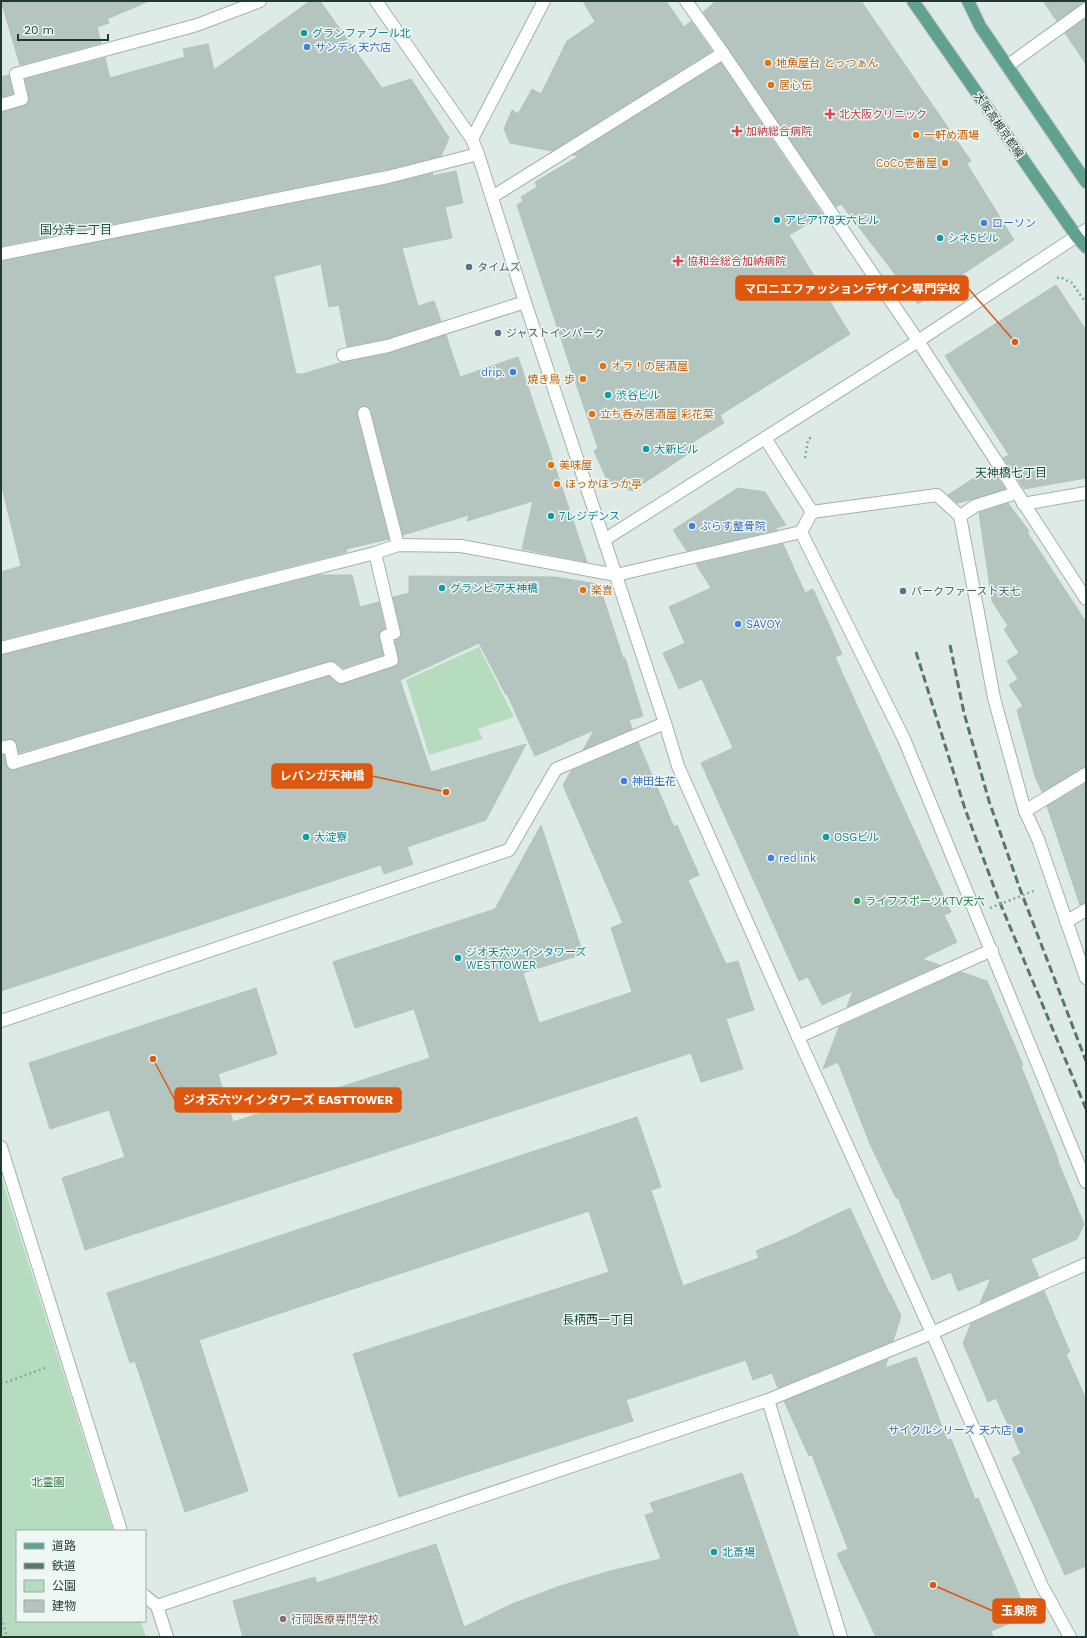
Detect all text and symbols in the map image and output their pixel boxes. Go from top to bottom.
scale bar [18,16,108,42]
text: 20 m [24,23,54,37]
place label: グランファブール北 [312,27,411,40]
marker: グランファブール北 [299,28,309,38]
place label: サンディ天六店 [315,41,391,54]
marker: サンディ天六店 [302,42,312,52]
place label: 地魚屋台 とっつぁん [776,57,878,70]
marker: 地魚屋台 とっつぁん [763,58,773,68]
place label: 居心伝 [779,79,812,92]
marker: 居心伝 [766,80,776,90]
street label: 大阪高槻京都線 [971,90,1026,161]
marker: 北大阪クリニック [824,108,836,120]
place label: 北大阪クリニック [839,108,927,121]
marker: 加納総合病院 [731,125,743,137]
place label: 加納総合病院 [746,125,812,138]
place label: 一軒め酒場 [924,129,979,142]
marker: 一軒め酒場 [911,130,921,140]
place label: CoCo壱番屋 [876,157,937,170]
marker: CoCo壱番屋 [940,158,950,168]
place label: アピア178天六ビル [785,214,879,227]
marker: アピア178天六ビル [772,215,782,225]
place label: ローソン [992,217,1036,230]
marker: ローソン [979,218,989,228]
district label: 国分寺二丁目 [40,223,112,237]
place label: シネ5ビル [948,232,998,245]
marker: シネ5ビル [935,233,945,243]
marker: 協和会総合加納病院 [672,255,684,267]
place label: 協和会総合加納病院 [687,255,786,268]
place label: タイムズ [477,261,521,274]
marker: タイムズ [464,262,474,272]
callout: マロニエファッションデザイン専門学校 [736,276,968,300]
text: マロニエファッションデザイン専門学校 [744,282,960,296]
place label: ジャストインパーク [506,327,604,340]
marker: ジャストインパーク [493,328,503,338]
place label: オラ！の居酒屋 [611,360,688,373]
marker: オラ！の居酒屋 [598,361,608,371]
place label: drip. [481,366,505,379]
marker: drip. [508,367,518,377]
place label: 焼き鳥 歩 [527,373,575,386]
marker: 焼き鳥 歩 [578,374,588,384]
place label: 渋谷ビル [616,389,660,402]
marker: 渋谷ビル [603,390,613,400]
place label: 立ち呑み居酒屋 彩花菜 [600,408,714,421]
marker: 立ち呑み居酒屋 彩花菜 [587,409,597,419]
place label: 大新ビル [654,443,698,456]
marker: 大新ビル [641,444,651,454]
place label: 美味屋 [559,459,592,472]
marker: 美味屋 [546,460,556,470]
district label: 天神橋七丁目 [975,466,1047,480]
place label: ほっかほっか亭 [565,478,642,491]
marker: ほっかほっか亭 [552,479,562,489]
place label: 7レジデンス [559,510,620,523]
marker: 7レジデンス [546,511,556,521]
place label: ぷらす整骨院 [700,520,766,533]
marker: ぷらす整骨院 [687,521,697,531]
place label: グランピア天神橋 [450,582,538,595]
marker: グランピア天神橋 [437,583,447,593]
place label: 楽喜 [591,584,613,597]
marker: 楽喜 [578,585,588,595]
place label: パークファースト天七 [911,585,1020,598]
marker: パークファースト天七 [898,586,908,596]
place label: SAVOY [746,618,782,631]
marker: SAVOY [733,619,743,629]
callout: レバンガ天神橋 [272,764,372,788]
text: レバンガ天神橋 [280,769,365,783]
place label: 神田生花 [632,775,676,788]
marker: 神田生花 [619,776,629,786]
place label: 大淀寮 [314,831,347,844]
place label: OSGビル [834,831,879,844]
marker: 大淀寮 [301,832,311,842]
marker: OSGビル [821,832,831,842]
place label: red ink [779,852,816,865]
marker: red ink [766,853,776,863]
place label: ライフスポーツKTV天六 [865,895,985,908]
marker: ライフスポーツKTV天六 [852,896,862,906]
place label: ジオ天六ツインタワーズ WESTTOWER [466,946,586,972]
marker: ジオ天六ツインタワーズ WESTTOWER [453,953,463,963]
callout: ジオ天六ツインタワーズ EASTTOWER [175,1088,401,1112]
text: ジオ天六ツインタワーズ EASTTOWER [183,1093,394,1107]
district label: 長柄西一丁目 [562,1313,634,1327]
place label: サイクルシリーズ 天六店 [888,1424,1012,1437]
marker: サイクルシリーズ 天六店 [1015,1425,1025,1435]
park label: 北霊園 [32,1476,65,1489]
legend [16,1530,146,1622]
text: 道路 [52,1539,76,1553]
place label: 北斎場 [722,1546,755,1559]
marker: 北斎場 [709,1547,719,1557]
text: 鉄道 [52,1559,76,1573]
text: 公園 [52,1579,76,1593]
text: 建物 [52,1599,76,1613]
callout: 玉泉院 [993,1599,1045,1623]
text: 玉泉院 [1001,1604,1037,1618]
place label: 行岡医療専門学校 [291,1613,379,1626]
marker: 行岡医療専門学校 [278,1614,288,1624]

